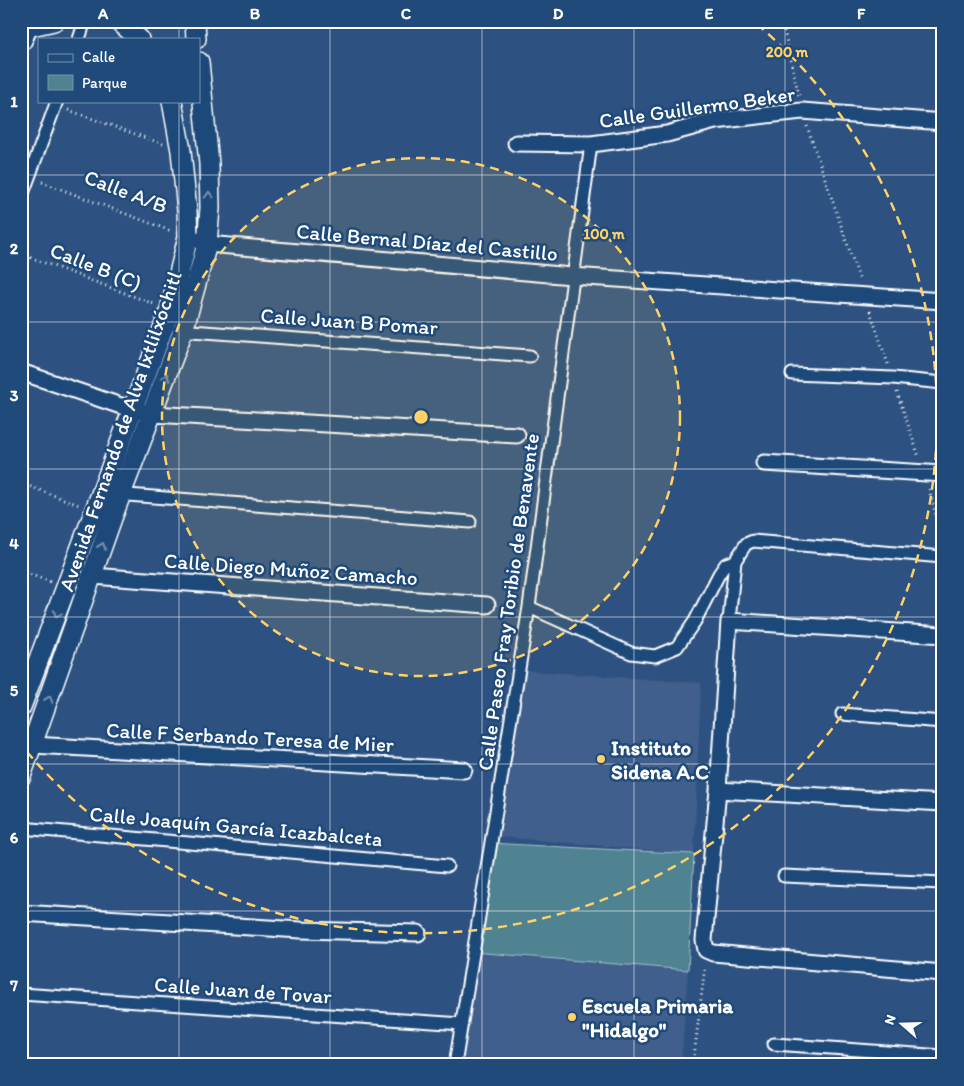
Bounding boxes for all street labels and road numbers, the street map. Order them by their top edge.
street label: Calle Guillermo Beker [597,81,797,133]
street label: Calle A/B [81,164,171,218]
street label: Calle Bernal Díaz del Castillo [295,218,559,266]
street label: Calle B (C) [47,237,145,295]
street label: Avenida Fernando de Alva Ixtlilxóchitl [53,268,187,594]
street label: Calle Juan B Pomar [260,302,439,340]
street label: Calle Paseo Fray Toribio de Benavente [472,432,544,772]
street label: Calle Diego Muñoz Camacho [163,548,419,590]
street label: Calle F Serbando Teresa de Mier [105,717,395,757]
street label: Calle Joaquín García Icazbalceta [89,801,383,851]
street label: Calle Juan de Tovar [153,971,333,1009]

